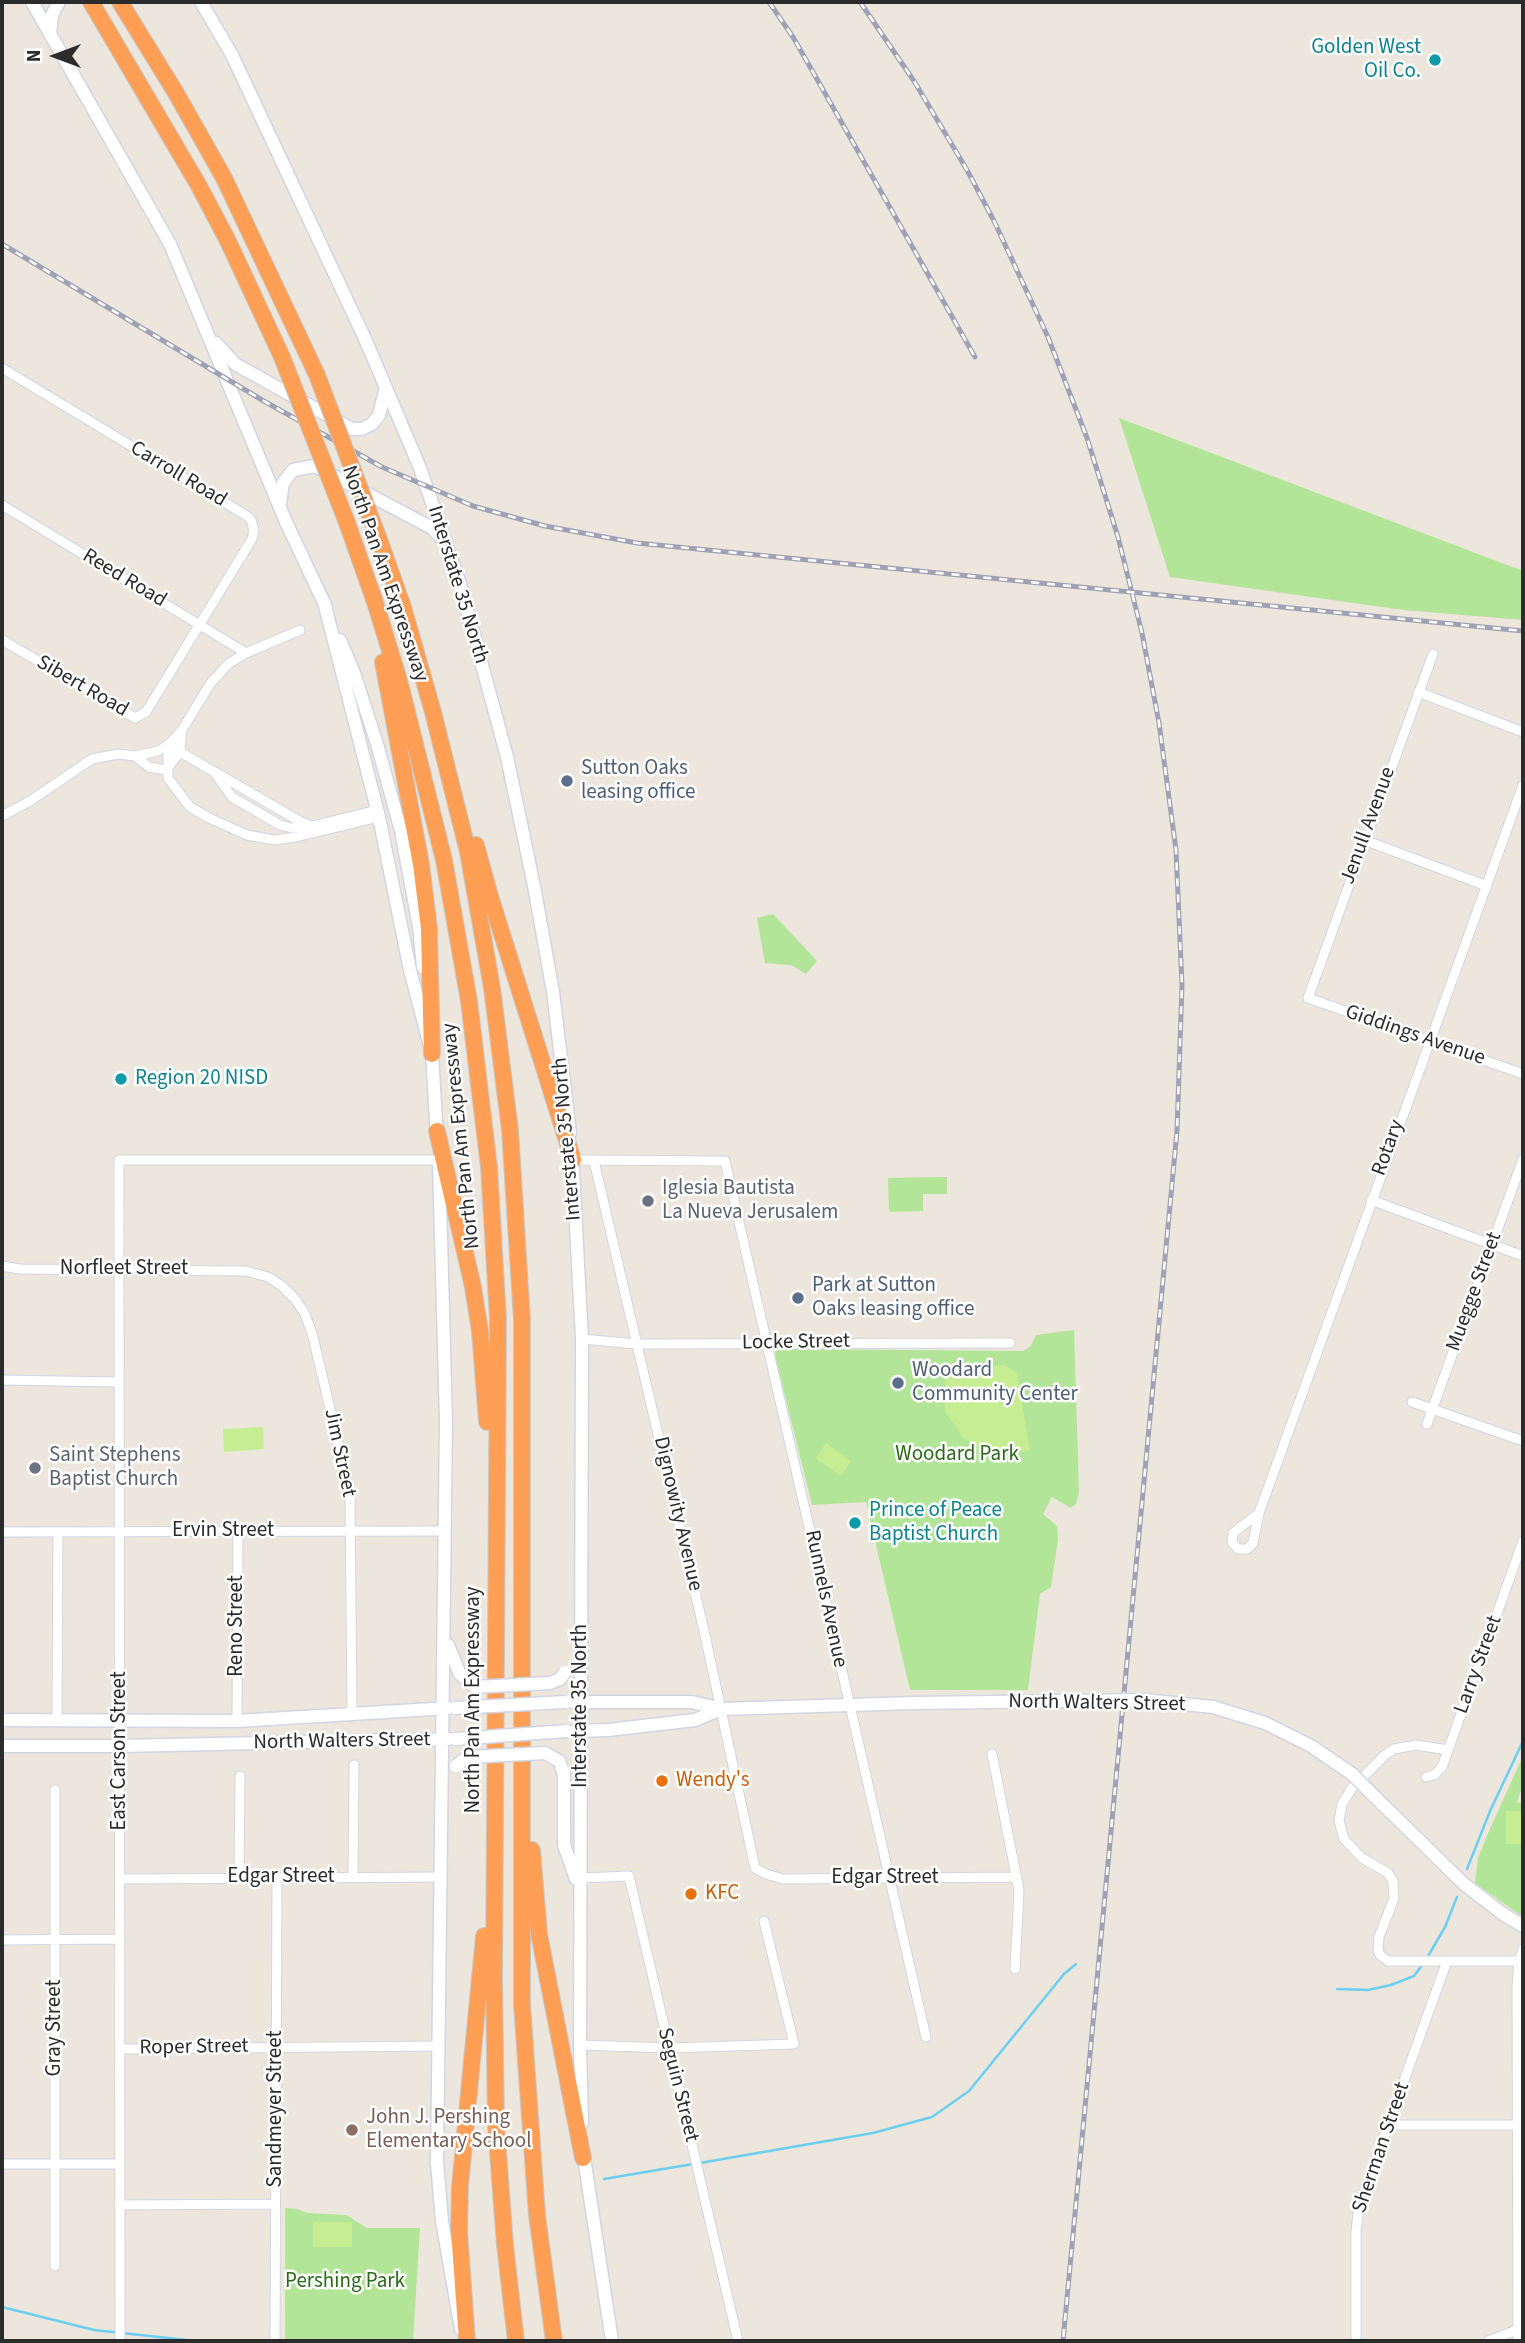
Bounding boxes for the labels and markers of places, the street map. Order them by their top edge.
place label: Golden West Oil Co. [1311,35,1421,85]
marker: Golden West Oil Co. [1427,52,1443,68]
place label: Sutton Oaks leasing office [581,756,695,806]
marker: Sutton Oaks leasing office [559,773,575,789]
place label: Region 20 NISD [135,1066,268,1092]
marker: Region 20 NISD [113,1071,129,1087]
place label: Iglesia Bautista La Nueva Jerusalem [662,1176,838,1226]
marker: Iglesia Bautista La Nueva Jerusalem [640,1193,656,1209]
place label: Park at Sutton Oaks leasing office [812,1273,974,1323]
marker: Park at Sutton Oaks leasing office [790,1290,806,1306]
place label: Woodard Community Center [912,1358,1078,1408]
marker: Woodard Community Center [890,1375,906,1391]
place label: Saint Stephens Baptist Church [49,1443,180,1493]
marker: Saint Stephens Baptist Church [27,1460,43,1476]
place label: Prince of Peace Baptist Church [869,1498,1002,1548]
marker: Prince of Peace Baptist Church [847,1515,863,1531]
place label: Wendy's [676,1768,749,1794]
marker: Wendy's [654,1773,670,1789]
place label: KFC [705,1881,739,1907]
marker: KFC [683,1886,699,1902]
place label: John J. Pershing Elementary School [366,2105,532,2155]
marker: John J. Pershing Elementary School [344,2122,360,2138]

